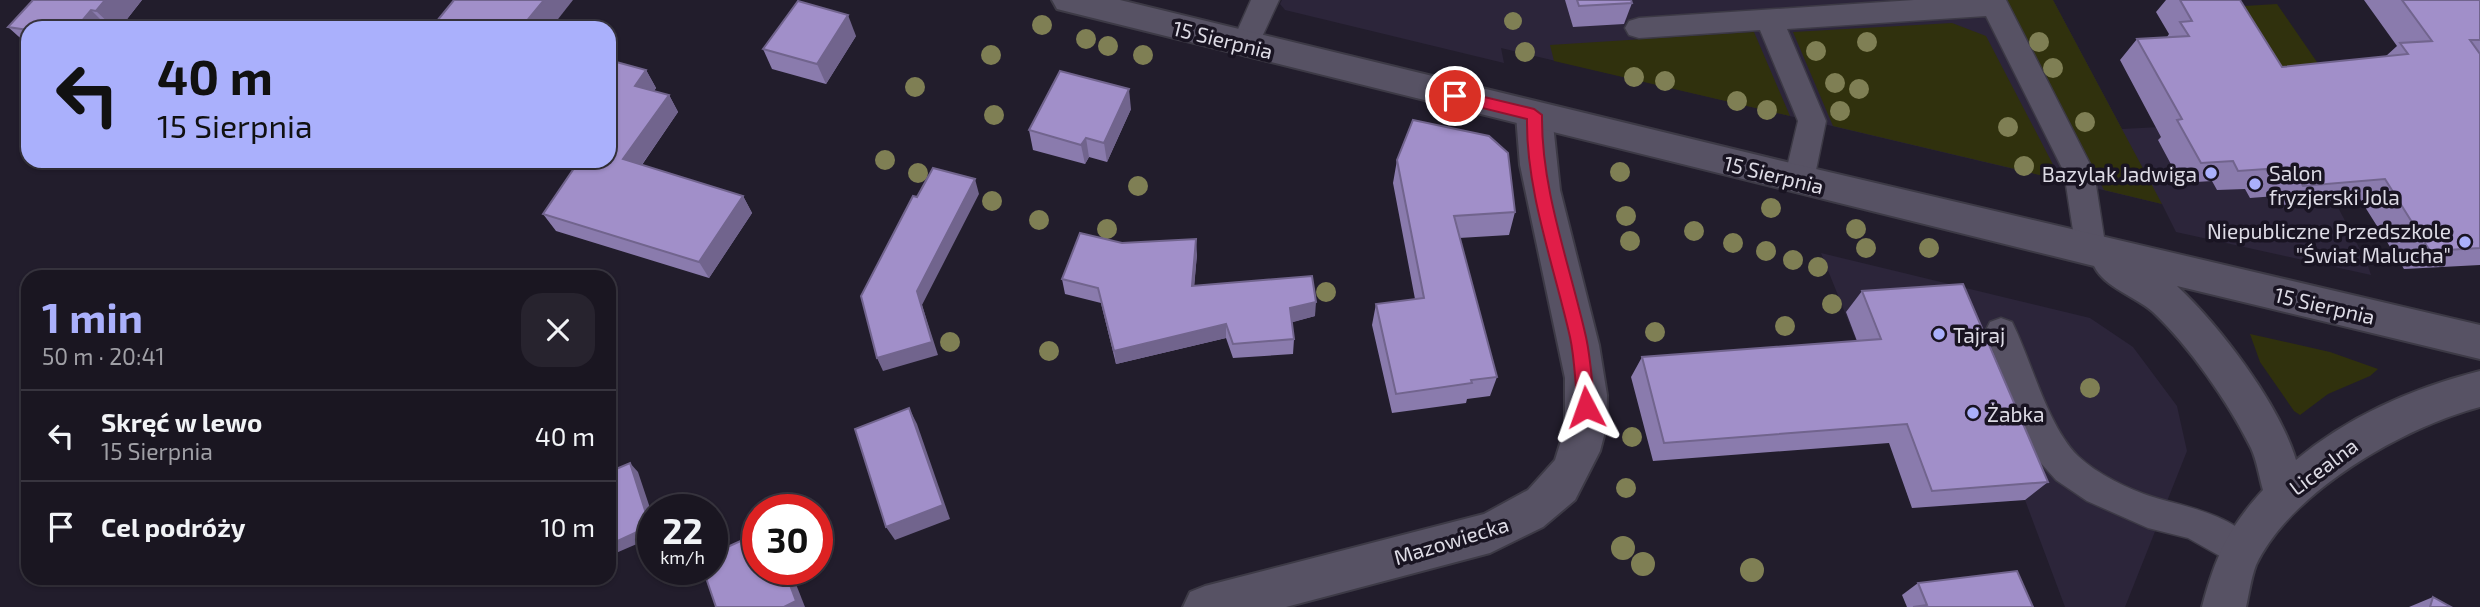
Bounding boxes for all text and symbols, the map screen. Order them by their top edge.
street label: 15 Sierpnia [1170,15,1276,63]
text: 40 m [157,46,273,105]
icon: left [42,49,133,140]
pin [1425,66,1485,126]
icon: arrive [1436,77,1474,115]
text: 15 Sierpnia [157,106,313,144]
street label: 15 Sierpnia [1721,150,1827,198]
place label: Salon fryzjerski Jola [2269,160,2400,210]
place label: Bazylak Jadwiga [2042,161,2197,186]
marker: Bazylak Jadwiga [2203,165,2219,181]
marker: Salon fryzjerski Jola [2247,176,2263,192]
place label: Niepubliczne Przedszkole "Świat Malucha" [2207,218,2451,267]
marker: Niepubliczne Przedszkole "Świat Malucha" [2457,234,2473,250]
street label: 15 Sierpnia [2272,281,2378,329]
text: 1 min [42,291,143,341]
button: close [521,293,595,367]
place label: Tajraj [1953,322,2005,348]
marker: Tajraj [1931,326,1947,342]
text: 50 m · 20:41 [42,342,165,370]
position arrow [1549,370,1623,444]
place label: Żabka [1987,401,2045,426]
marker: Żabka [1965,405,1981,421]
text: Skręć w lewo [101,406,262,437]
icon: left [42,417,80,455]
text: 40 m [535,420,595,451]
street label: Licealna [2284,432,2362,500]
text: 15 Sierpnia [101,437,213,465]
speed limit sign: 30 [742,494,833,585]
icon: arrive [42,508,80,546]
text: 22 [662,509,703,551]
text: Cel podróży [101,511,246,542]
text: 10 m [540,511,595,542]
street label: Mazowiecka [1391,511,1511,569]
text: km/h [660,546,705,568]

